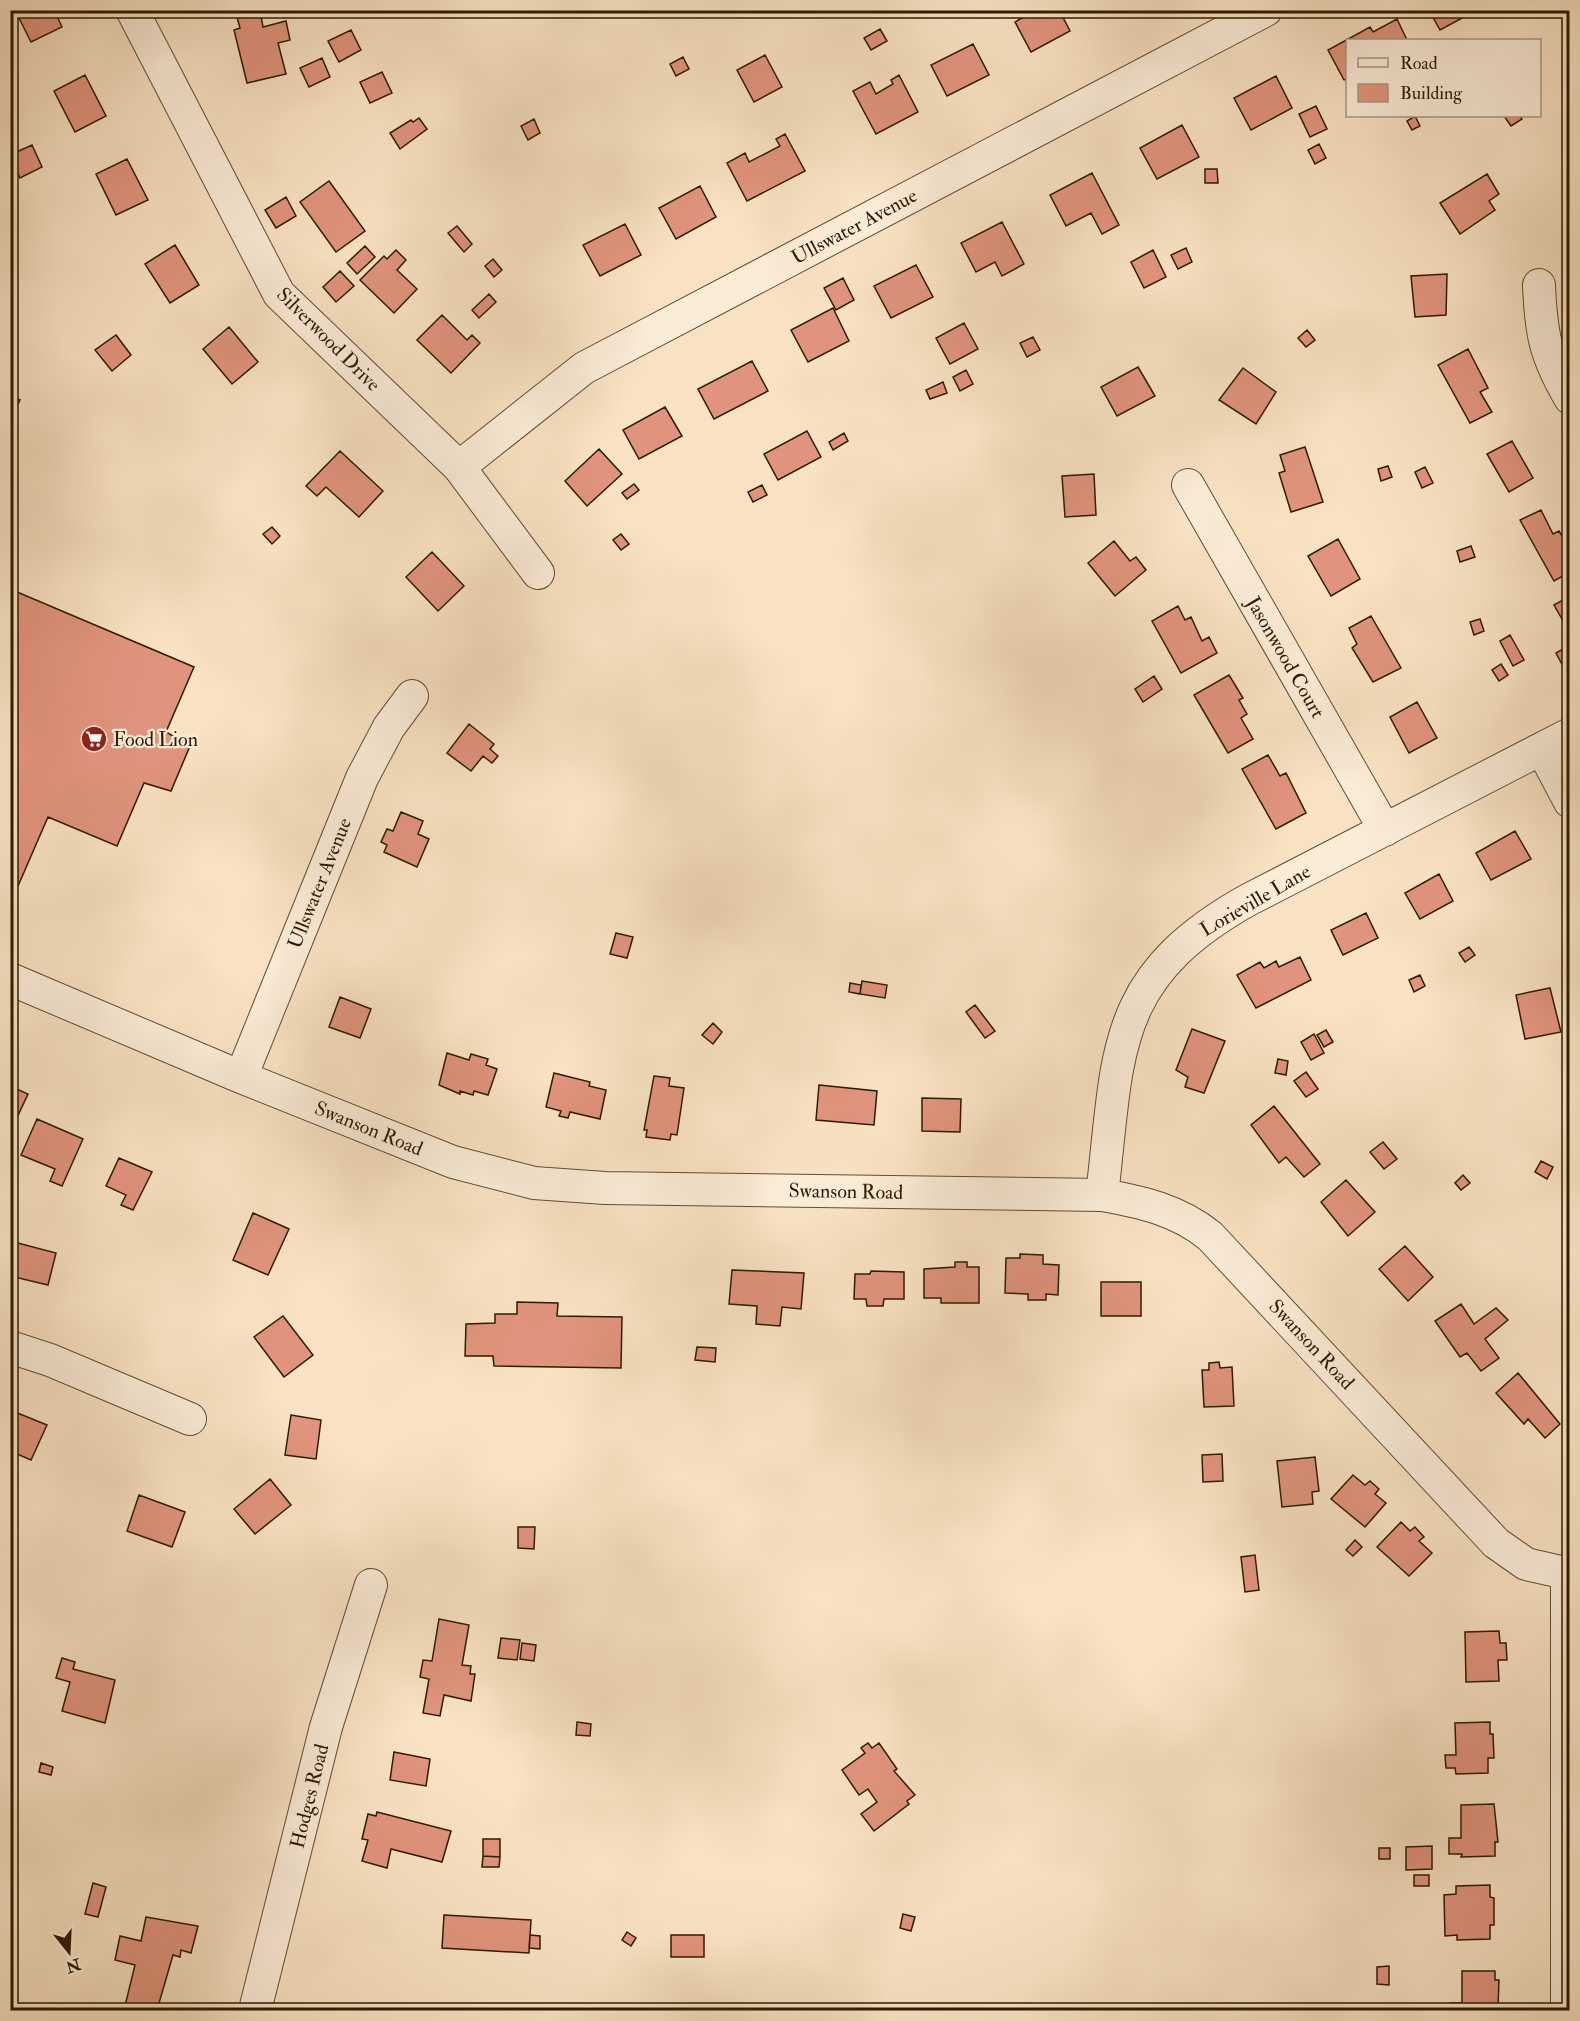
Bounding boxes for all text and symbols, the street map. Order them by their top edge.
legend [1346,39,1541,117]
text: Road [1400,52,1438,75]
text: Building [1400,82,1463,105]
street label: Ullswater Avenue [787,183,921,270]
street label: Silverwood Drive [271,282,386,397]
street label: Jasonwood Court [1240,591,1331,723]
supermarket icon: Food Lion [79,724,109,754]
place label: Food Lion [113,727,198,752]
street label: Ullswater Avenue [282,814,357,952]
street label: Lorieville Lane [1196,859,1315,942]
street label: Swanson Road [311,1095,427,1162]
street label: Swanson Road [789,1178,904,1205]
street label: Swanson Road [1263,1294,1360,1395]
street label: Hodges Road [284,1741,335,1851]
north arrow [39,1922,99,1982]
text: N [63,1953,84,1977]

